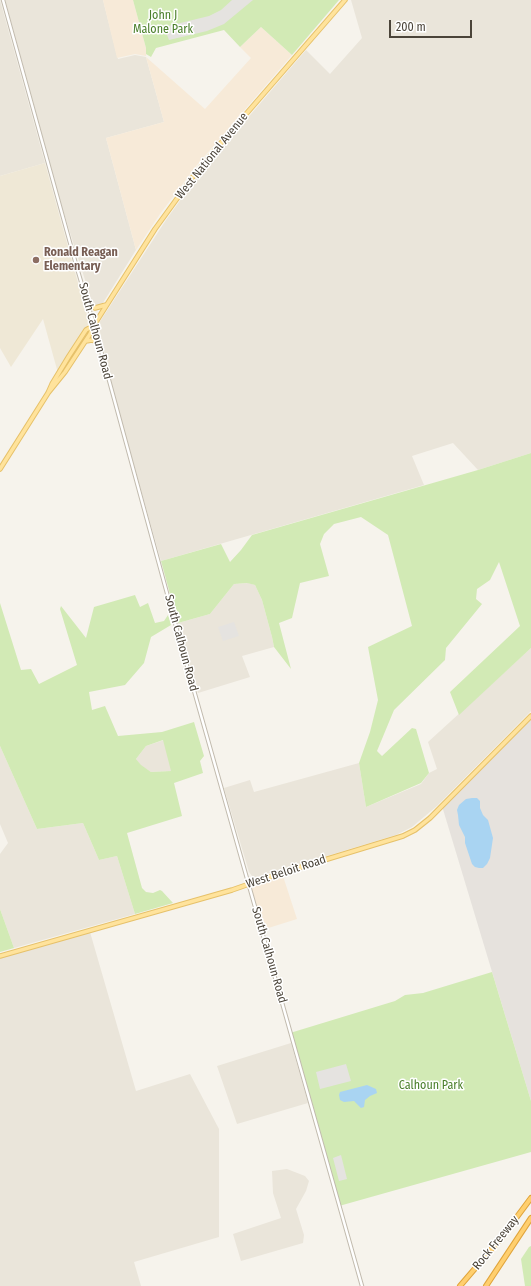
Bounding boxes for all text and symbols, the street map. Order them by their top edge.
park label: John J Malone Park [133,9,193,37]
scale bar [391,12,474,38]
text: 200 m [396,20,426,34]
street label: West National Avenue [173,110,251,202]
place label: Ronald Reagan Elementary [44,246,118,274]
marker: Ronald Reagan Elementary [31,255,41,265]
street label: South Calhoun Road [75,281,115,381]
street label: South Calhoun Road [161,593,201,693]
street label: West Beloit Road [244,852,328,892]
street label: South Calhoun Road [248,905,290,1005]
park label: Calhoun Park [399,1079,463,1093]
street label: Rock Freeway [470,1213,522,1273]

